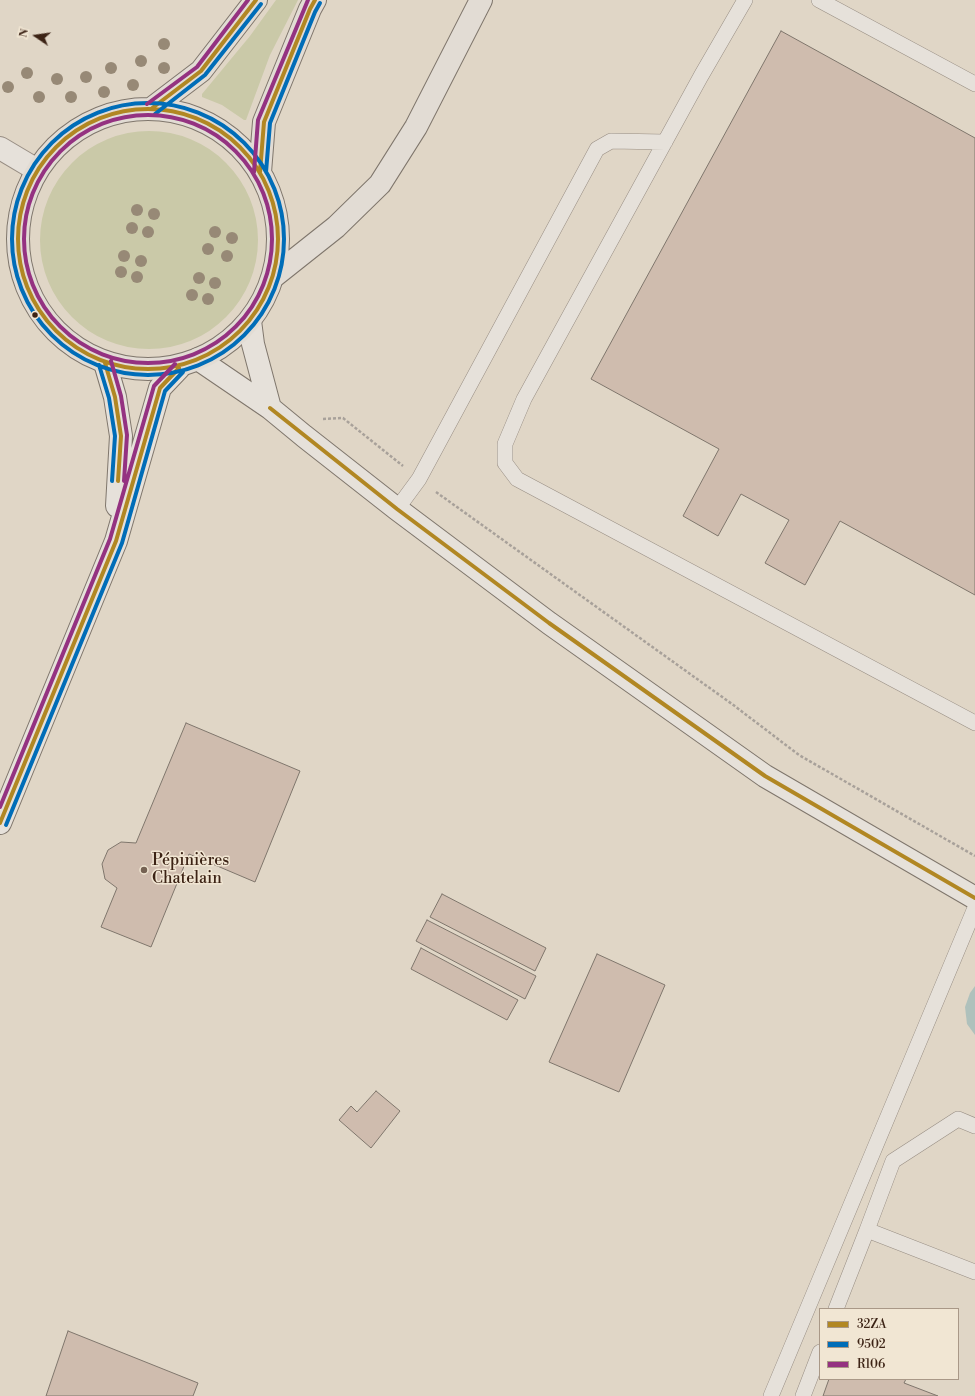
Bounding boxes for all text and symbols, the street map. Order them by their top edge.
north arrow [16,16,56,56]
text: N [17,27,32,39]
unlabelled marker [30,310,40,320]
place label: Pépinières Chatelain [152,851,229,889]
marker: Pépinières Chatelain [139,865,149,875]
legend [819,1308,959,1380]
text: 32ZA [857,1317,887,1332]
text: 9502 [857,1337,886,1352]
text: R106 [857,1357,885,1372]

